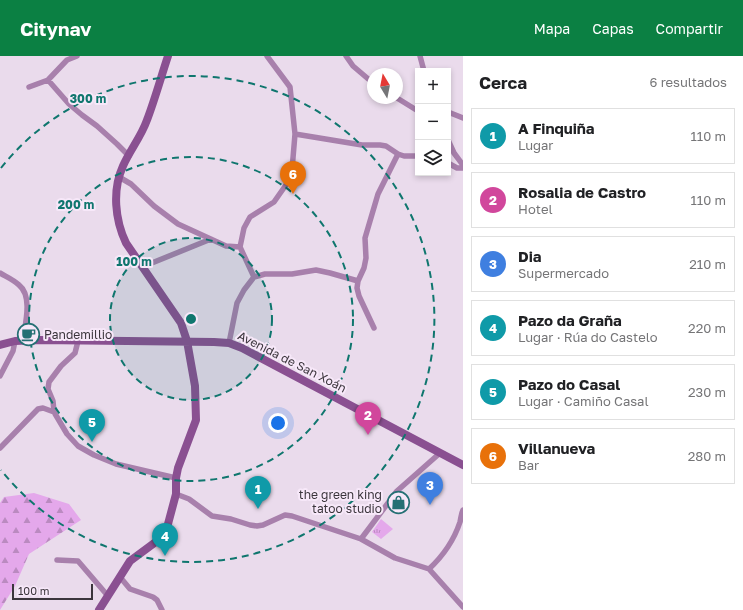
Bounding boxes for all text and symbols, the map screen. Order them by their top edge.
text: Citynav [20,17,92,40]
text: Mapa [534,20,570,37]
text: Capas [592,20,634,37]
text: Compartir [656,20,723,37]
north arrow [367,68,403,104]
map controls [415,68,451,176]
button: + [415,68,451,104]
text: Cerca [479,72,527,93]
text: 6 resultados [650,74,727,90]
text: 300 m [70,91,106,106]
button: − [415,104,451,140]
text: A Finquiña [518,119,595,137]
text: 1 [490,128,496,144]
text: 110 m [691,128,726,144]
text: Lugar [518,137,553,153]
button: layers [415,140,451,176]
pin: 6 [280,161,306,194]
text: Rosalia de Castro [518,183,646,201]
text: 2 [489,192,497,208]
text: 110 m [691,192,726,208]
text: 200 m [58,197,94,212]
text: Hotel [518,201,553,217]
text: Dia [518,247,542,265]
text: 100 m [116,254,152,269]
text: 3 [489,256,497,272]
text: 210 m [689,256,726,272]
text: Supermercado [518,265,609,281]
text: Pazo da Graña [518,311,622,329]
centre of rings [184,312,198,326]
text: 4 [489,320,497,336]
text: 220 m [688,320,726,336]
cafe icon: Pandemillio [15,322,41,348]
place label: Pandemillio [44,327,112,342]
street label: Avenida de San Xoán [235,328,349,395]
text: Lugar · Rúa do Castelo [518,329,658,345]
text: Pazo do Casal [518,375,620,393]
text: 5 [489,384,497,400]
text: 230 m [688,384,726,400]
text: Lugar · Camiño Casal [518,393,649,409]
pin: 2 [355,402,381,435]
pin: 5 [79,409,105,442]
your location [268,413,288,433]
text: Villanueva [518,439,595,457]
text: 6 [489,448,497,464]
text: 280 m [688,448,726,464]
text: Bar [518,457,539,473]
pin: 3 [417,472,443,505]
pin: 1 [245,476,271,509]
place label: the green king tatoo studio [299,487,382,516]
shop icon: the green king tatoo studio [385,489,411,515]
pin: 4 [152,523,178,556]
scale bar [12,582,93,601]
text: 100 m [18,584,49,597]

